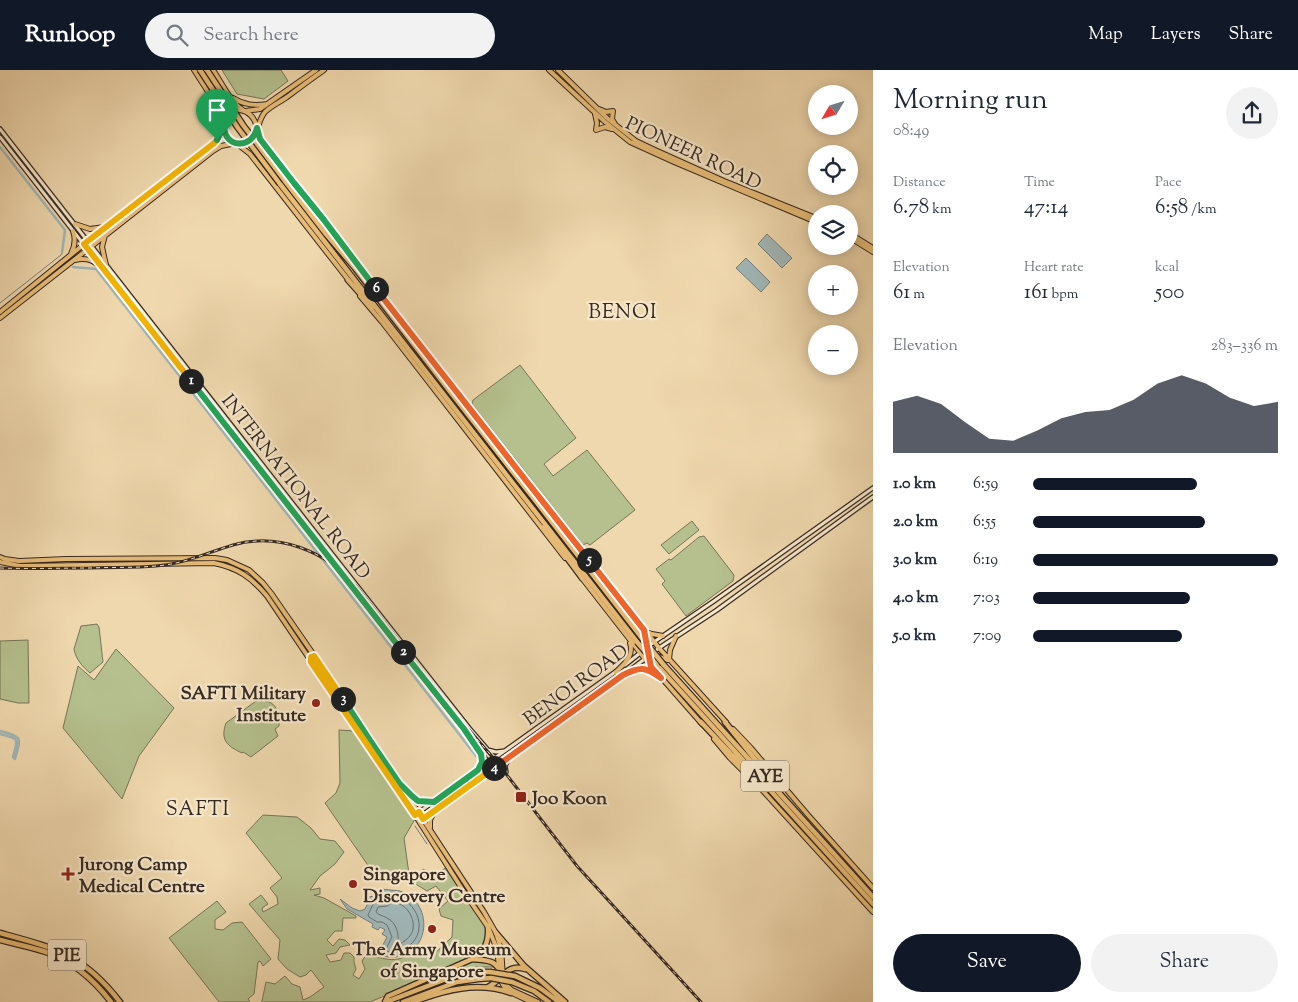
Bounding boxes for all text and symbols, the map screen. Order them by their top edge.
search box [145,13,495,58]
text: Runloop [25,18,115,52]
icon: search [163,21,191,49]
text: Search here [203,22,299,49]
text: Map [1088,22,1123,48]
text: Layers [1151,22,1201,48]
text: Share [1229,22,1273,48]
text: Morning run [893,81,1048,121]
north arrow [808,85,858,135]
map controls [808,85,858,375]
button: share [1226,87,1278,139]
pin [196,89,238,140]
icon: arrive [203,96,231,124]
street label: PIONEER ROAD [620,111,766,198]
text: 08:49 [893,120,929,143]
button: locate [808,145,858,195]
text: Distance [893,173,946,193]
text: Time [1024,173,1055,193]
text: Pace [1155,173,1182,193]
text: 6.78 [893,193,929,223]
text: 47:14 [1024,193,1068,223]
text: 6:58 [1155,193,1188,223]
text: km [929,200,952,220]
text: /km [1188,200,1217,220]
button: layers [808,205,858,255]
text: Elevation [893,258,950,278]
text: Heart rate [1024,258,1084,278]
text: kcal [1155,258,1179,278]
button: + [808,265,858,315]
pin: 6 [364,276,388,302]
text: 61 [893,278,910,308]
text: 161 [1024,278,1049,308]
text: 500 [1155,278,1184,308]
text: 6 [373,279,380,299]
text: m [910,285,925,305]
text: bpm [1049,285,1078,305]
district label: BENOI [588,299,658,328]
button: − [808,325,858,375]
text: Elevation [893,335,958,358]
text: 283–336 m [1211,335,1278,358]
pin: 1 [178,368,204,394]
text: 1 [189,371,194,391]
street label: INTERNATIONAL ROAD [214,389,376,586]
text: 1.0 km [893,473,936,496]
text: 6:59 [973,473,998,496]
text: 2.0 km [893,511,938,534]
text: 6:55 [973,511,996,534]
pin: 5 [576,548,602,572]
text: 3.0 km [893,549,937,572]
text: 6:19 [973,549,998,572]
text: 5 [587,550,592,570]
text: 4.0 km [893,587,939,610]
text: 7:03 [973,587,1000,610]
text: 5.0 km [893,625,936,648]
text: 7:09 [973,625,1001,648]
street label: BENOI ROAD [518,639,635,733]
pin: 2 [390,640,416,664]
text: 2 [400,642,407,662]
place label: SAFTI Military Institute [181,681,307,730]
pin: 3 [330,686,356,712]
text: 3 [341,689,346,709]
marker: SAFTI Military Institute [310,697,322,709]
pin: 4 [482,756,506,780]
text: 4 [491,758,498,778]
road number: AYE [741,760,789,791]
place label: Joo Koon [530,786,608,813]
marker: Joo Koon [514,790,528,804]
district label: SAFTI [166,796,230,825]
place label: Jurong Camp Medical Centre [77,852,205,901]
place label: Singapore Discovery Centre [363,862,506,911]
marker: Jurong Camp Medical Centre [61,867,75,881]
marker: Singapore Discovery Centre [347,878,359,890]
marker: The Army Museum of Singapore [426,923,438,935]
button: Save [893,934,1081,992]
button: Share [1091,934,1278,992]
place label: The Army Museum of Singapore [352,937,512,986]
road number: PIE [48,940,86,970]

